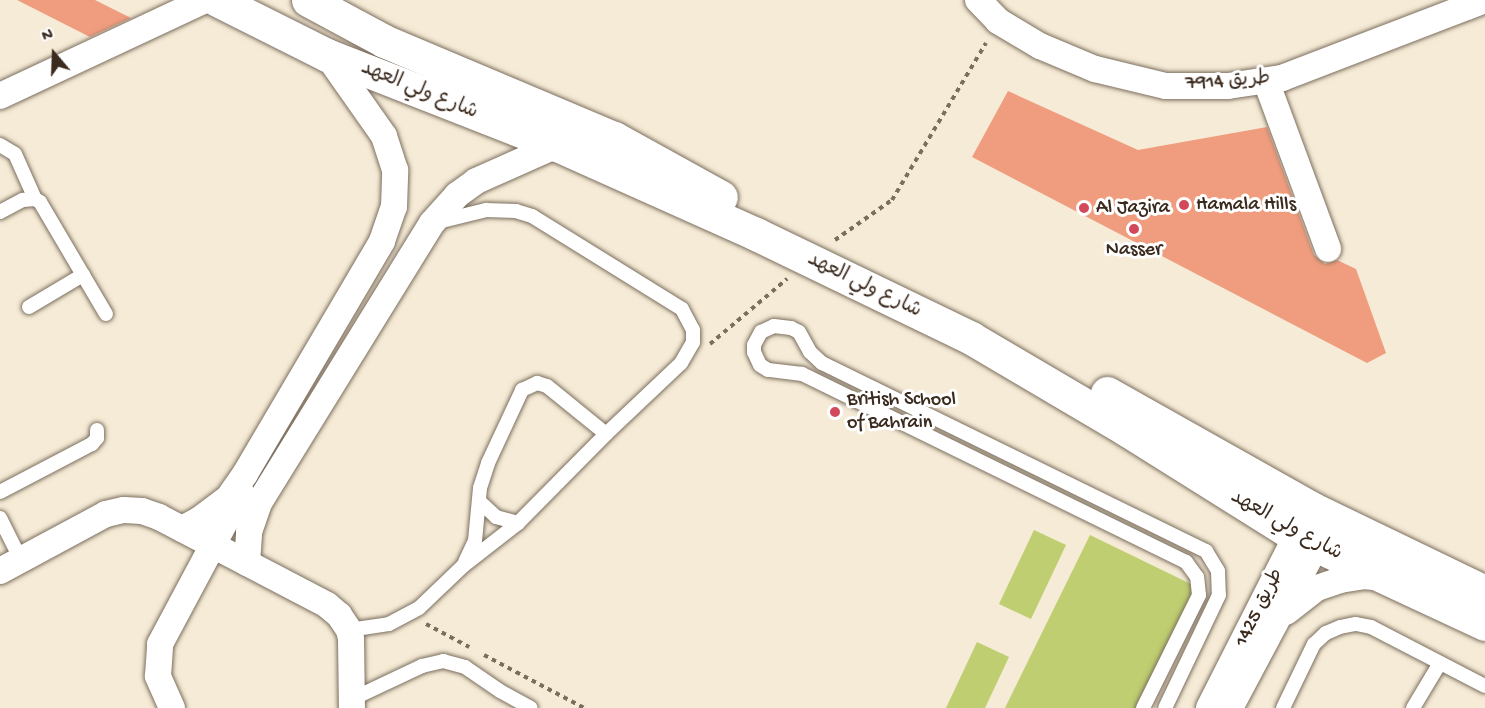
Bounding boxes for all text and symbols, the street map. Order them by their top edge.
north arrow [24,24,84,84]
text: N [40,26,56,47]
street label: شارع ولي العهد [357,57,481,125]
street label: طريق 7914 [1185,67,1271,97]
place label: Hamala Hills [1196,193,1296,217]
place label: Al Jazira [1096,196,1170,220]
marker: Hamala Hills [1177,198,1191,212]
marker: Al Jazira [1077,201,1091,215]
marker: Nasser [1127,222,1141,236]
place label: Nasser [1106,238,1162,262]
street label: شارع ولي العهد [803,248,925,324]
place label: British School of Bahrain [847,388,956,435]
marker: British School of Bahrain [828,405,842,419]
street label: شارع ولي العهد [1226,485,1346,567]
street label: طريق 1425 [1230,565,1290,651]

